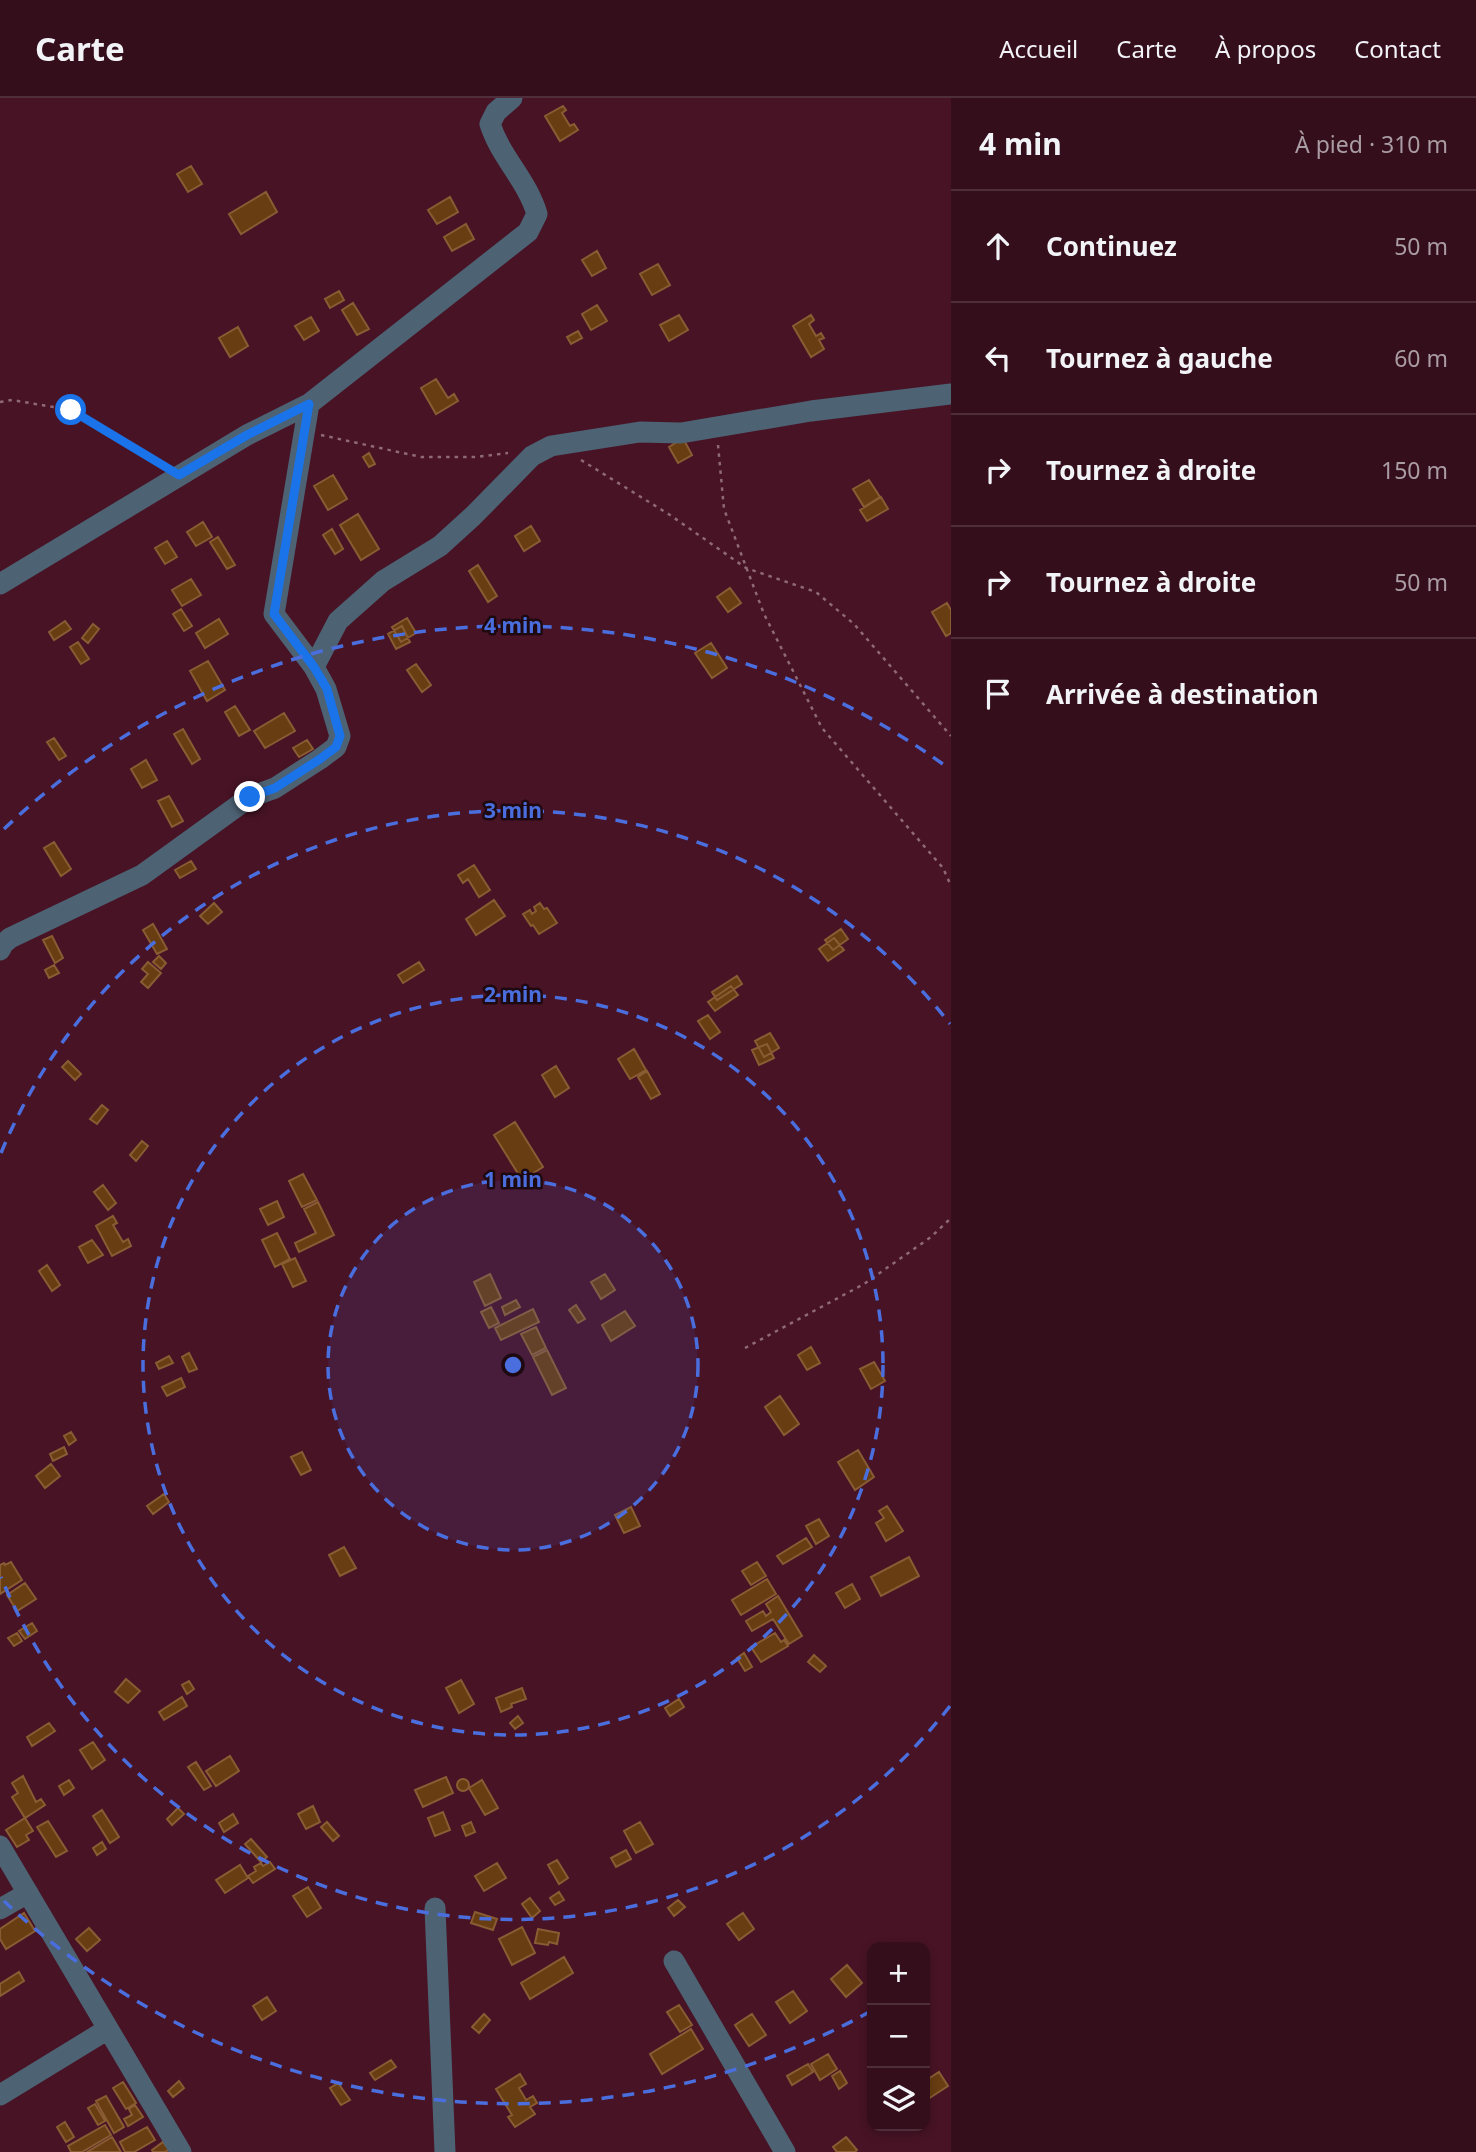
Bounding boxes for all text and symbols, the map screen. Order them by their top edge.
text: Carte [35,26,125,71]
text: Accueil [999,32,1078,65]
text: Carte [1116,32,1177,65]
text: À propos [1215,32,1316,65]
text: Contact [1354,32,1441,65]
text: 4 min [979,123,1062,164]
text: À pied · 310 m [1295,128,1448,160]
icon: ahead [979,227,1017,265]
text: Continuez [1046,228,1177,264]
text: 50 m [1394,230,1448,262]
icon: left [979,339,1017,377]
text: Tournez à gauche [1046,340,1273,376]
text: 60 m [1394,342,1448,374]
route start [55,394,86,425]
icon: right [979,451,1017,489]
text: Tournez à droite [1046,452,1256,488]
text: 150 m [1381,454,1448,486]
icon: right [979,563,1017,601]
text: Tournez à droite [1046,564,1256,600]
text: 50 m [1394,566,1448,598]
text: 4 min [484,611,542,639]
icon: arrive [979,675,1017,713]
text: Arrivée à destination [1046,676,1319,712]
route end [234,781,265,812]
text: 3 min [484,796,542,824]
text: 2 min [484,980,542,1008]
text: 1 min [484,1165,542,1193]
centre of rings [501,1353,525,1377]
map controls [867,1942,930,2131]
button: + [867,1942,930,2005]
button: − [867,2005,930,2068]
button: layers [867,2068,930,2131]

